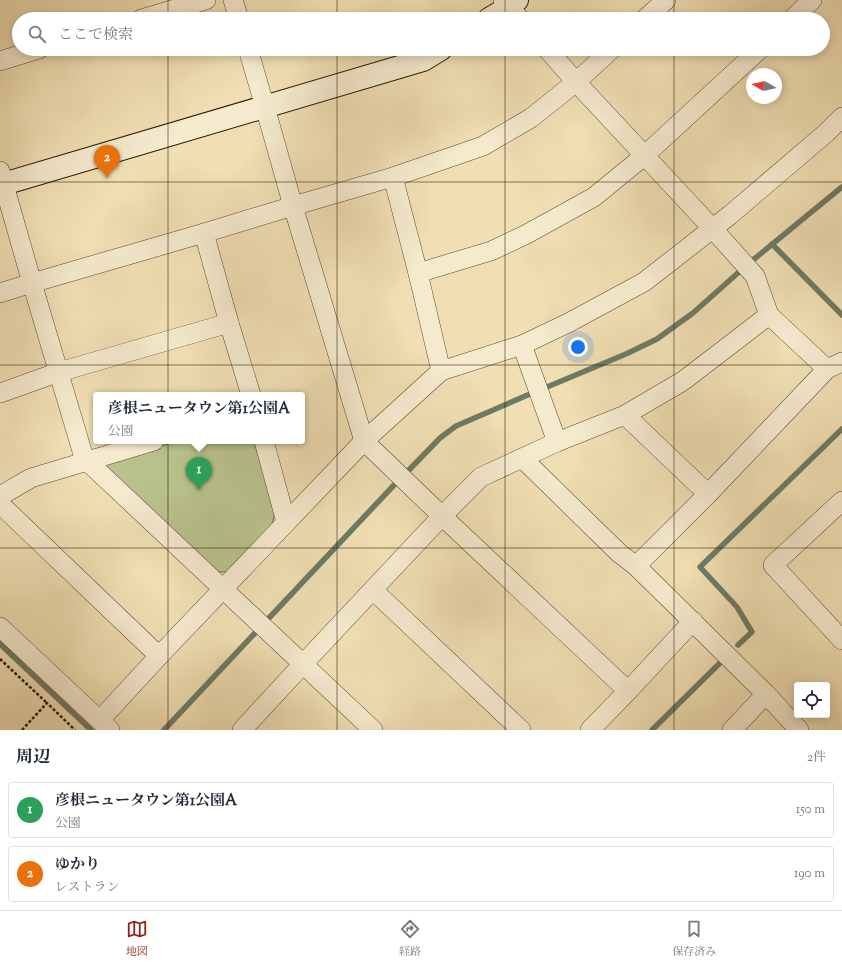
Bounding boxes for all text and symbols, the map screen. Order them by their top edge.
search box [12,12,830,56]
icon: search [26,23,48,45]
text: ここで検索 [58,25,133,46]
north arrow [746,68,782,104]
pin: 2 [94,145,120,178]
your location [568,337,588,357]
popup [93,392,305,444]
text: 彦根ニュータウン第1公園A [108,399,290,420]
text: 公園 [108,423,134,441]
pin: 1 [186,457,212,490]
map controls [794,682,830,718]
button: locate [794,682,830,718]
text: 周辺 [16,746,50,770]
text: 2件 [807,749,826,767]
text: 彦根ニュータウン第1公園A [55,791,237,812]
text: 1 [28,801,32,819]
text: 150 m [796,801,825,819]
text: 公園 [55,815,81,833]
text: ゆかり [55,855,100,876]
text: 2 [27,865,33,883]
text: 190 m [794,865,825,883]
text: レストラン [55,879,120,897]
tab: 地図 [126,918,148,960]
tab: 経路 [399,918,421,960]
tab: 保存済み [672,918,716,960]

